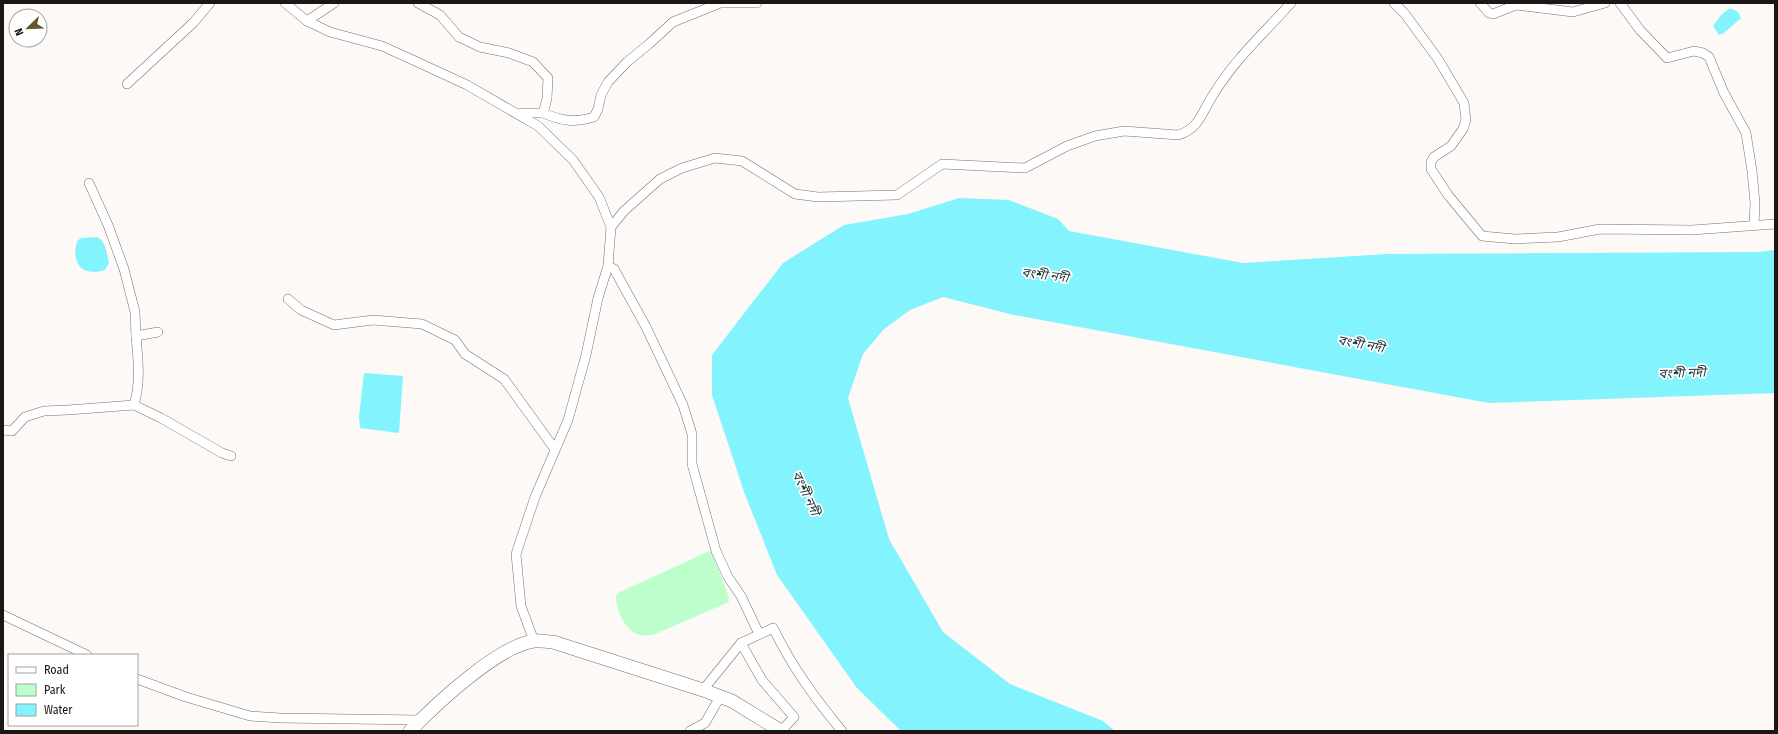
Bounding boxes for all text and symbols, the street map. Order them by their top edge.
north arrow [8,8,48,48]
text: N [12,26,27,37]
water label: বংশী নদী [1021,265,1072,286]
water label: বংশী নদী [1336,333,1388,356]
water label: বংশী নদী [1658,365,1708,381]
water label: বংশী নদী [789,468,824,520]
legend [8,654,138,726]
text: Road [44,663,69,677]
text: Park [44,683,66,697]
text: Water [44,703,73,717]

